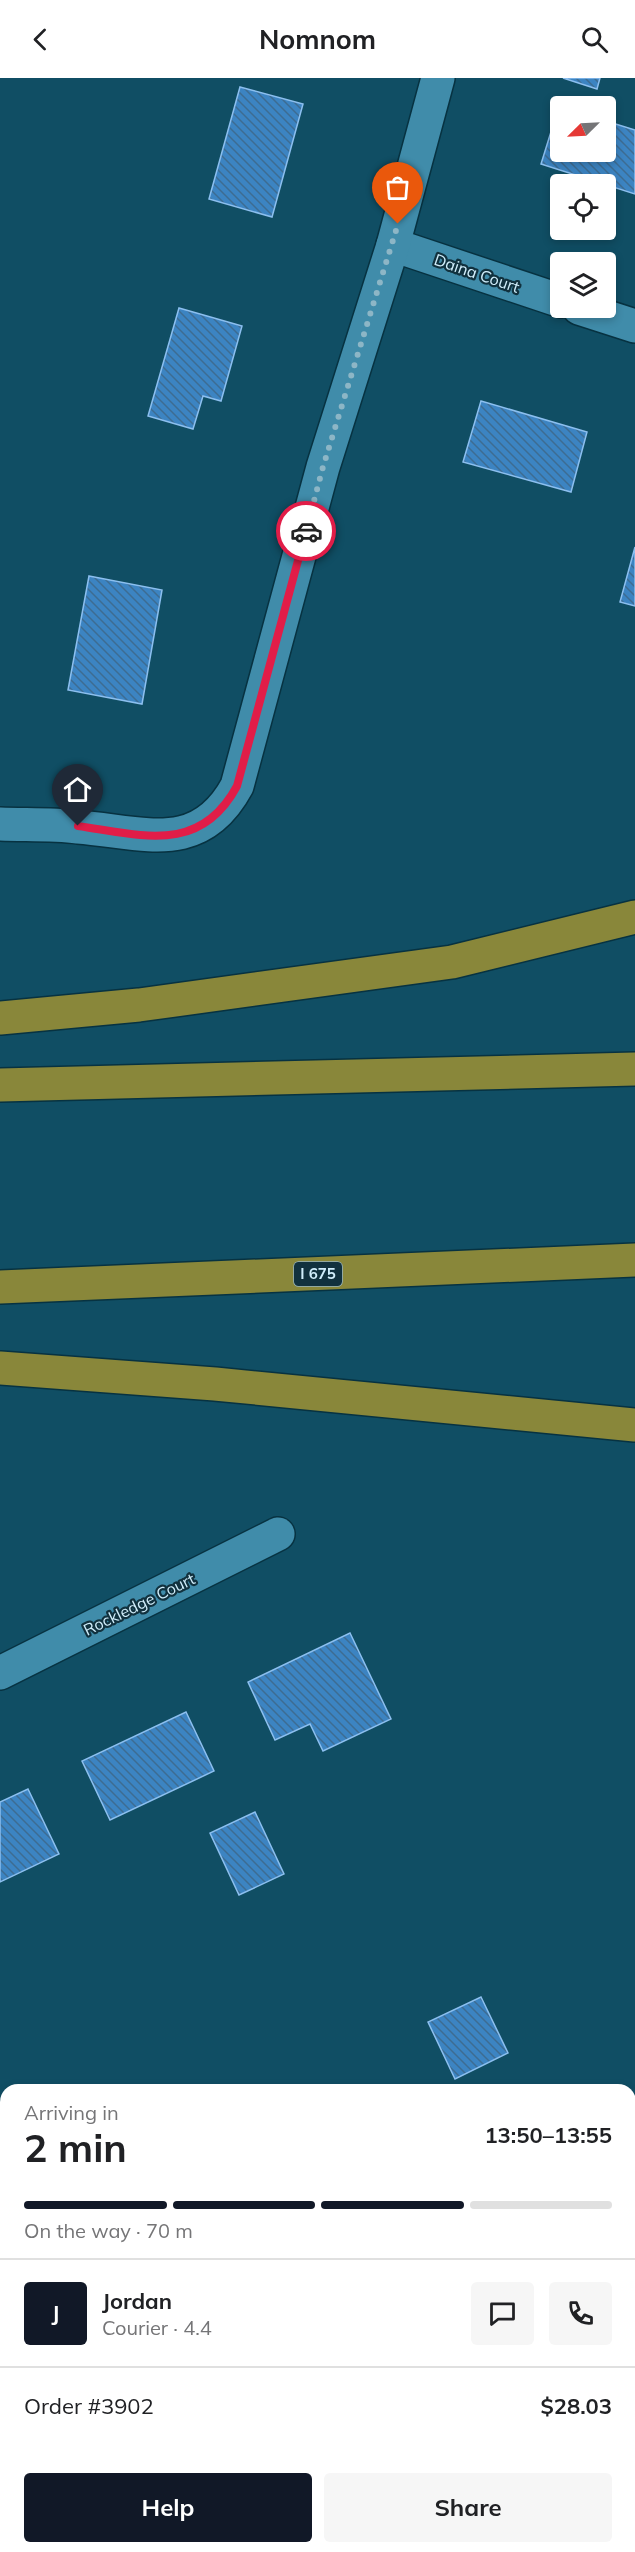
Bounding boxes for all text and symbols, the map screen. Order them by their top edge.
text: Nomnom [259,22,376,56]
icon: back [24,23,57,56]
icon: search [578,23,611,56]
north arrow [550,96,616,162]
map controls [550,96,616,318]
pin [372,162,423,224]
icon: bag [381,171,414,204]
button: locate [550,174,616,240]
street label: Daina Court [432,249,523,297]
button: layers [550,252,616,318]
courier [276,501,336,561]
icon: car [290,515,323,548]
pin [52,764,103,826]
icon: home [61,773,94,806]
road number: I 675 [294,1262,342,1286]
street label: Rockledge Court [80,1568,198,1640]
text: Arriving in [24,2100,119,2125]
text: 13:50–13:55 [484,2121,612,2149]
text: 2 min [24,2123,127,2172]
text: On the way · 70 m [24,2218,193,2243]
button: chat [471,2282,534,2345]
button: phone [549,2282,612,2345]
text: Jordan [102,2287,172,2315]
text: J [52,2299,59,2327]
text: Courier · 4.4 [102,2315,212,2340]
text: Order #3902 [24,2392,154,2420]
text: $28.03 [541,2392,612,2420]
button: Help [24,2473,312,2542]
button: Share [324,2473,612,2542]

